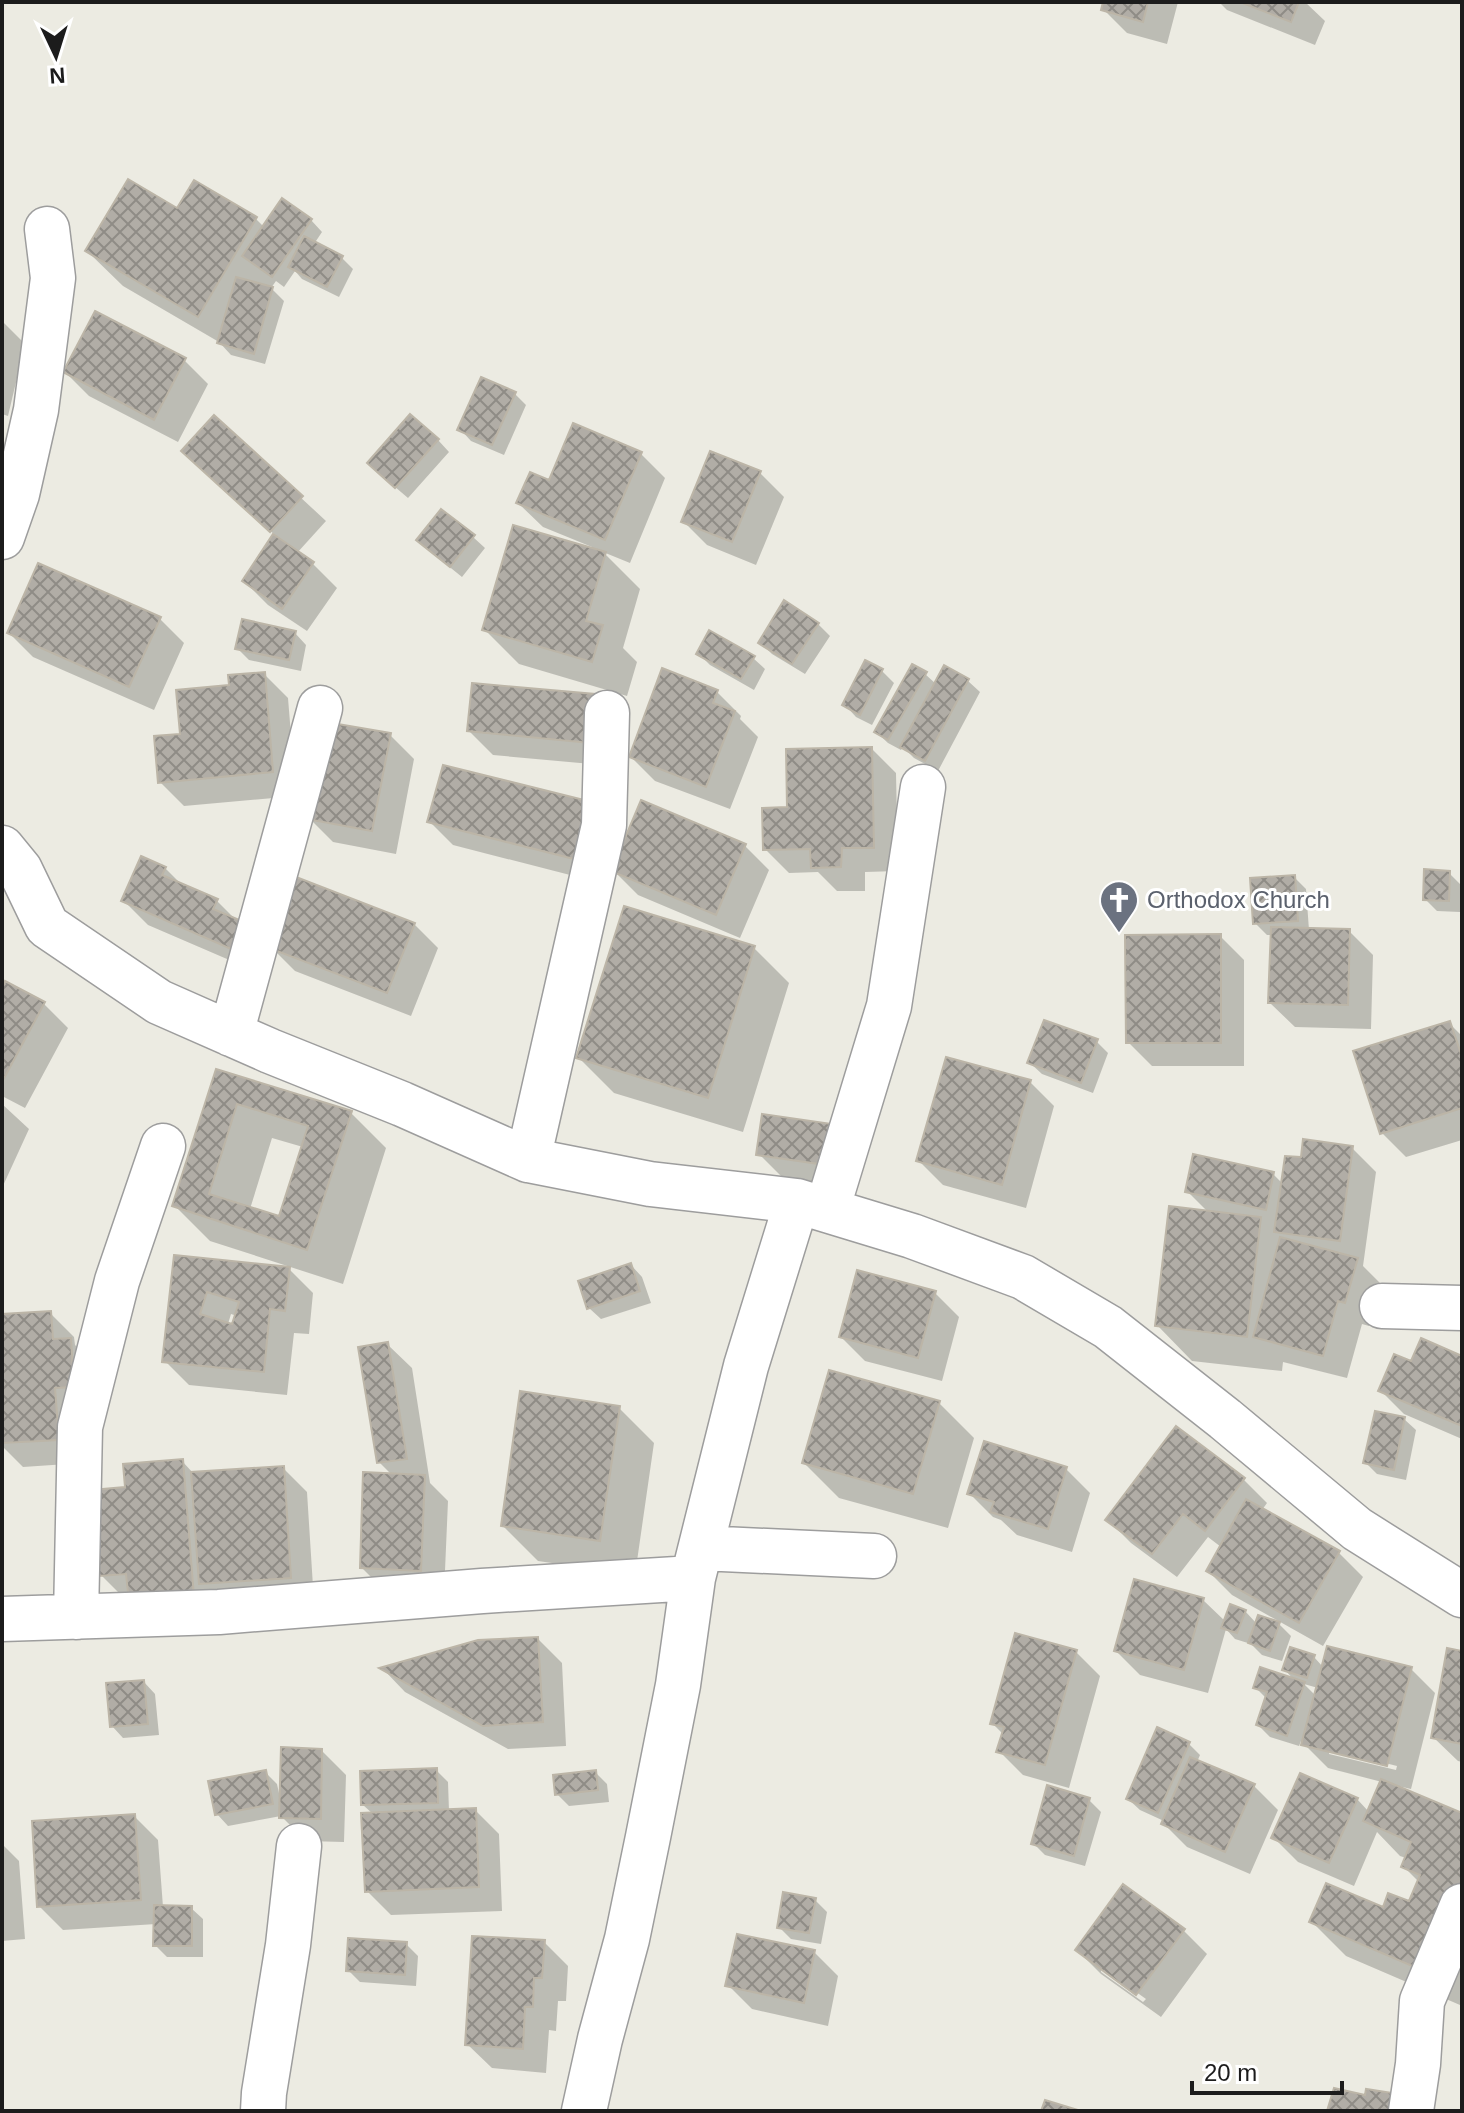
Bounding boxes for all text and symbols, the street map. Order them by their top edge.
north arrow [16,16,96,96]
text: N [49,62,66,88]
church icon: Orthodox Church [1098,879,1140,934]
place label: Orthodox Church [1147,886,1330,913]
scale bar [1192,2045,1342,2095]
text: 20 m [1204,2059,1257,2086]

